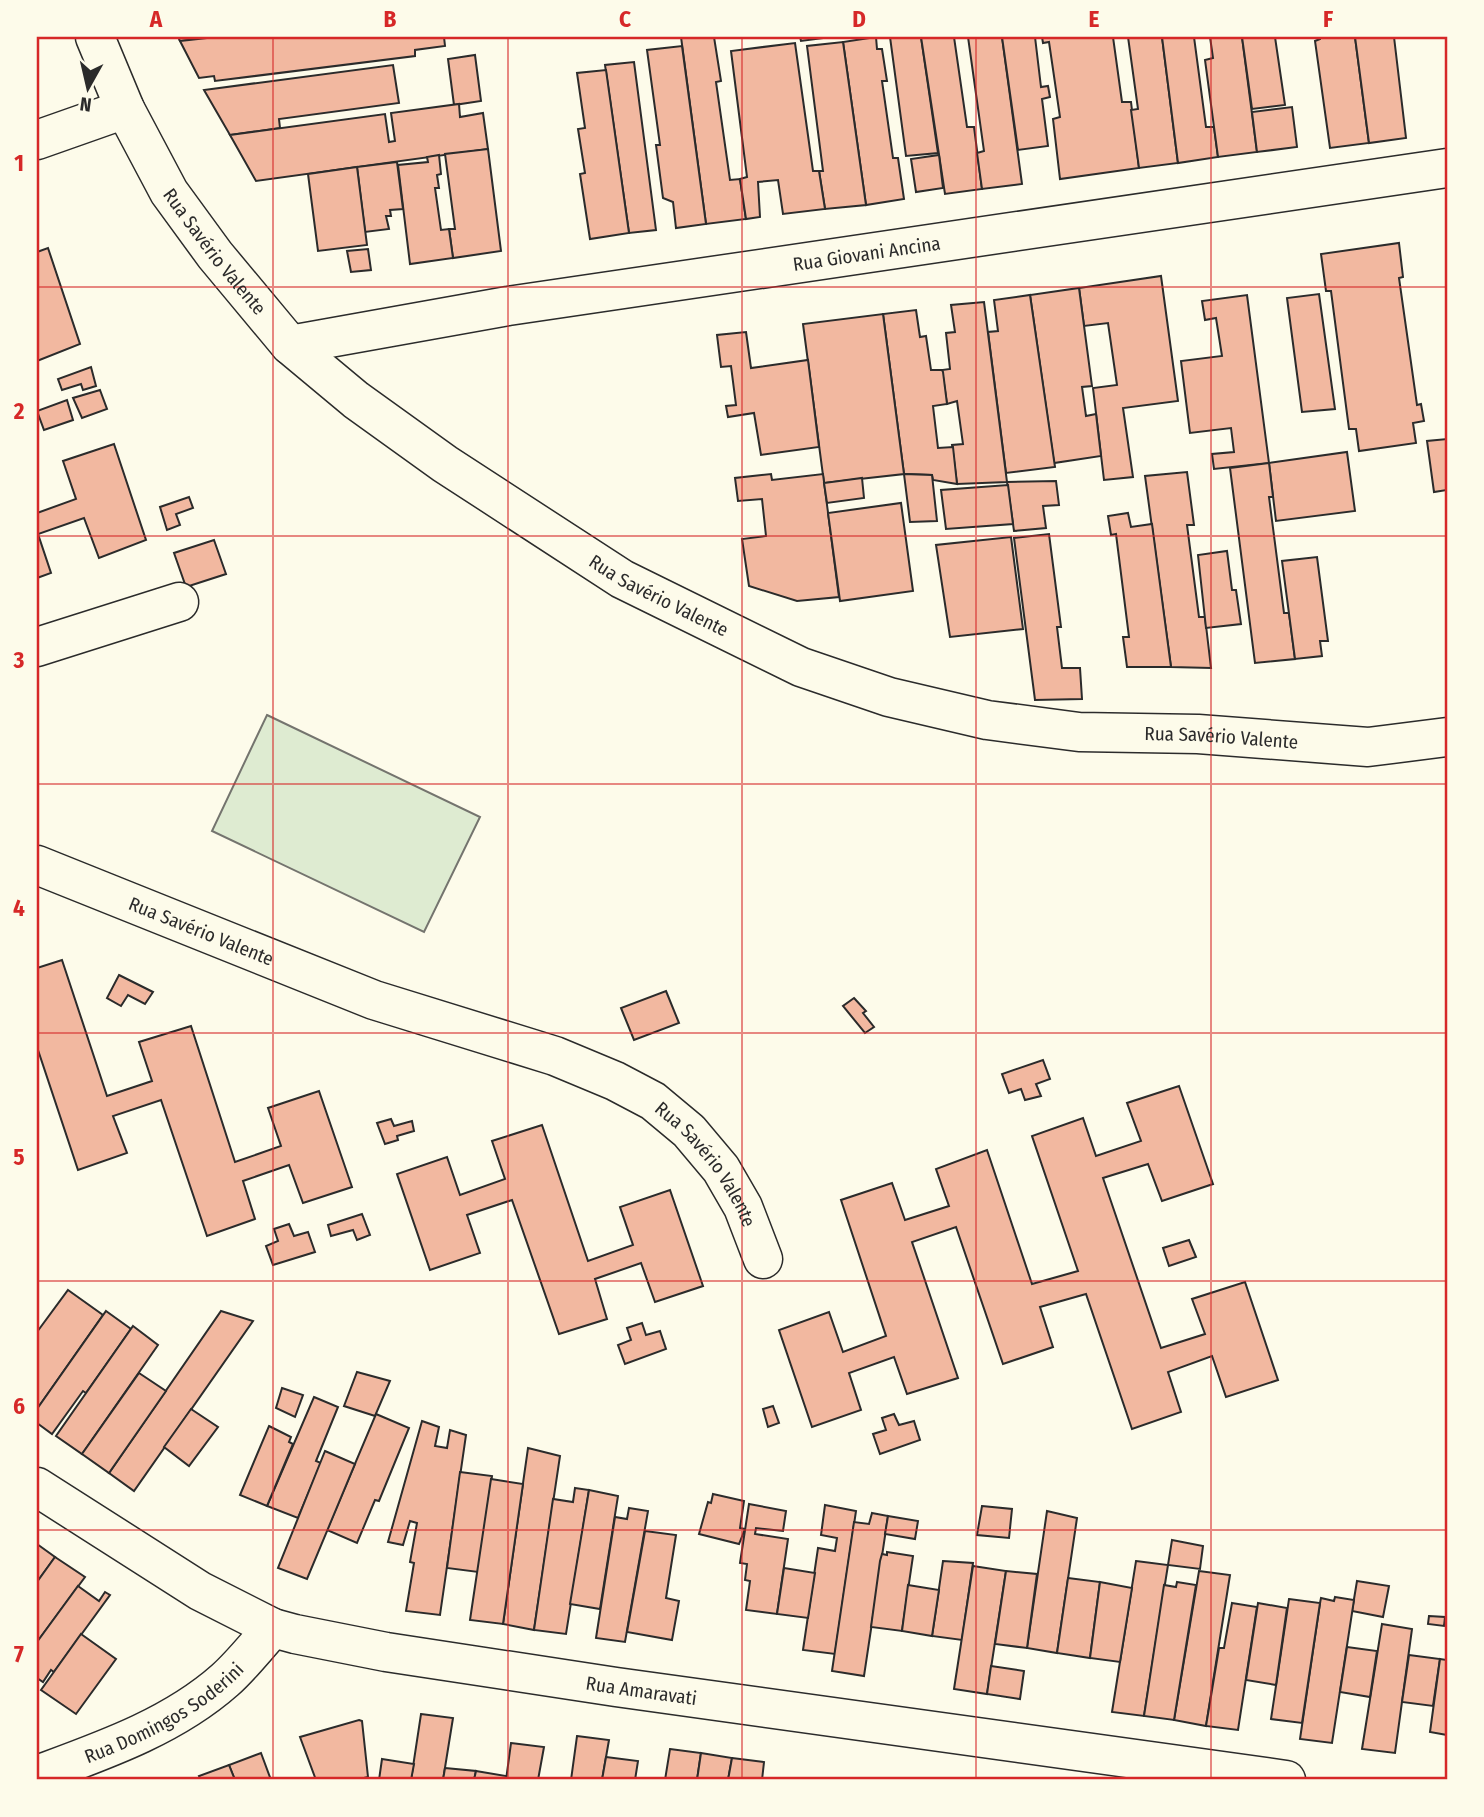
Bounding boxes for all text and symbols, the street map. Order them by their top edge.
text: A [149,5,163,33]
text: B [384,5,397,33]
text: C [619,5,631,33]
text: D [852,5,866,33]
text: E [1089,5,1100,33]
text: F [1323,5,1333,33]
north arrow [52,52,122,122]
text: N [78,92,93,117]
text: 1 [14,149,24,177]
street label: Rua Savério Valente [159,184,271,319]
street label: Rua Giovani Ancina [791,231,942,275]
text: 2 [13,397,25,425]
street label: Rua Savério Valente [585,549,732,641]
text: 3 [13,646,25,674]
street label: Rua Savério Valente [1144,722,1299,753]
street label: Rua Savério Valente [126,892,277,970]
text: 4 [13,894,25,922]
street label: Rua Savério Valente [651,1096,761,1230]
text: 5 [13,1143,25,1171]
text: 6 [13,1392,25,1420]
text: 7 [14,1640,24,1668]
street label: Rua Domingos Soderini [81,1658,248,1768]
street label: Rua Amaravati [584,1671,698,1710]

